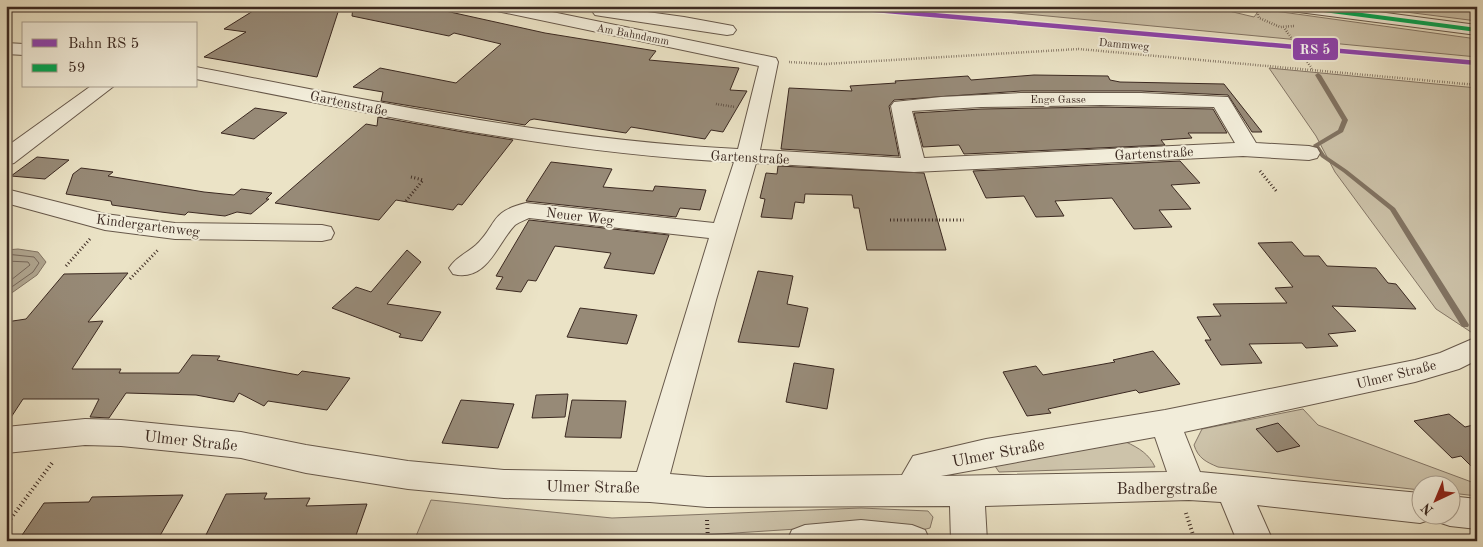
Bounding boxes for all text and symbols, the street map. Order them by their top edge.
legend [22,22,198,88]
street label: Am Bahndamm [595,23,670,48]
text: Bahn RS 5 [68,37,139,52]
line badge: RS 5 [1292,37,1339,61]
street label: Dammweg [1098,38,1150,53]
text: RS 5 [1300,43,1330,57]
text: 59 [68,61,85,76]
street label: Gartenstraße [309,89,389,119]
street label: Enge Gasse [1030,95,1086,106]
street label: Gartenstraße [1114,145,1194,163]
street label: Gartenstraße [710,149,790,167]
street label: Neuer Weg [545,206,615,228]
street label: Kindergartenweg [95,213,201,239]
street label: Ulmer Straße [1355,358,1438,392]
street label: Ulmer Straße [143,429,238,455]
street label: Ulmer Straße [951,437,1046,471]
north arrow [1410,474,1460,524]
street label: Ulmer Straße [546,479,640,497]
street label: Badbergstraße [1117,482,1217,498]
text: N [1419,500,1436,517]

